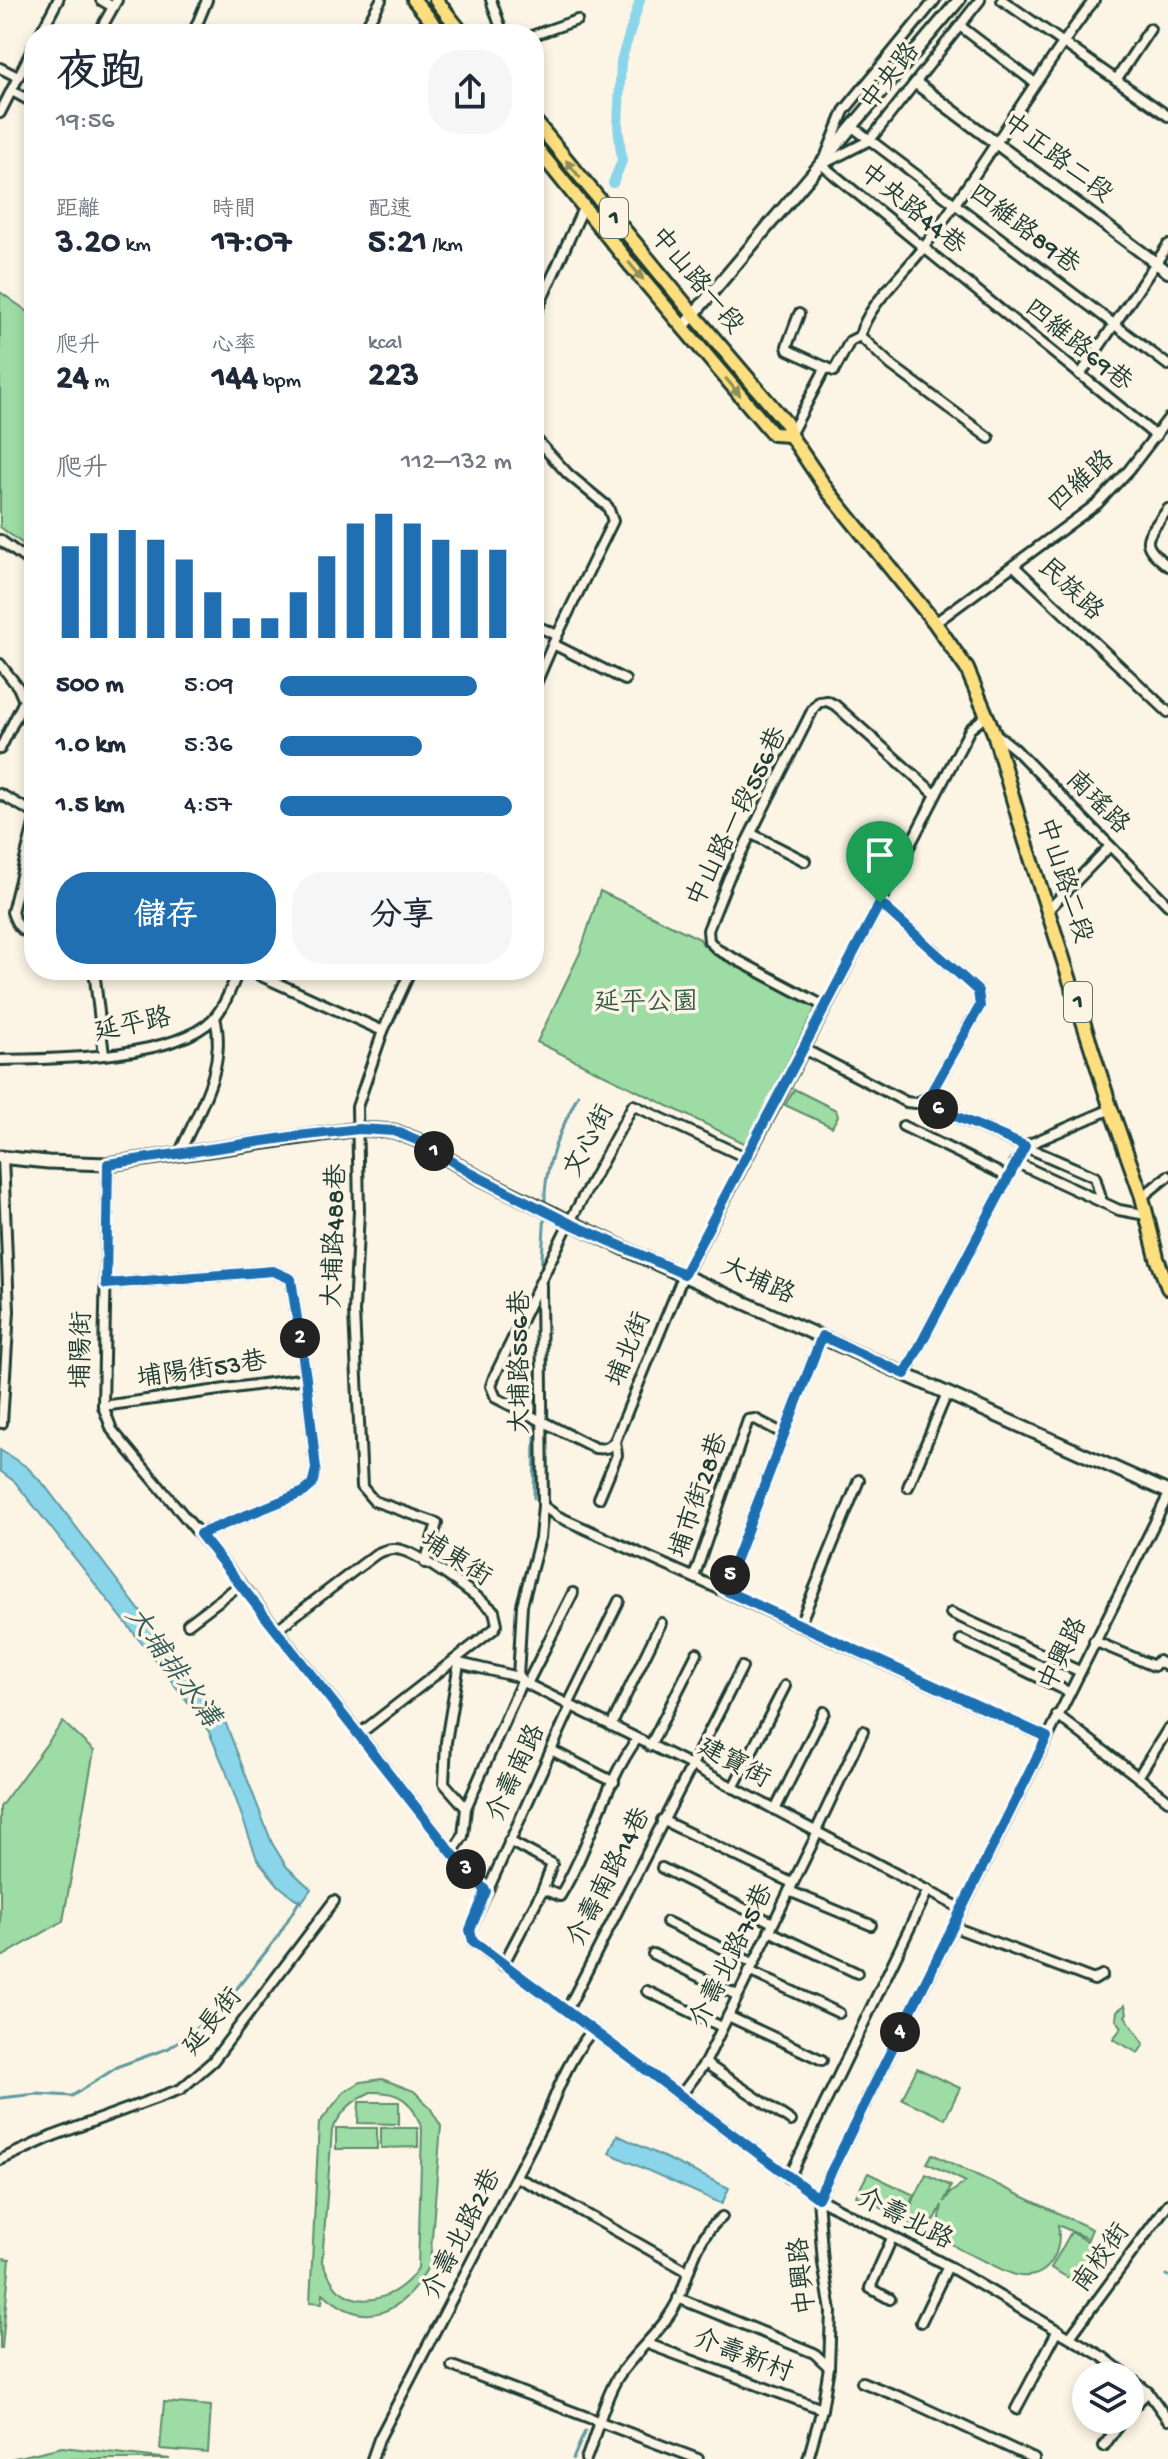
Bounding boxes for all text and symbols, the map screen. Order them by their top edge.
street label: 中央路 [854,36,928,118]
button: share [428,50,512,134]
text: 夜跑 [56,51,144,103]
text: 19:56 [56,107,115,138]
street label: 中正路二段 [995,107,1118,212]
street label: 中央路44巷 [851,157,972,264]
one-way arrow [565,159,582,179]
street label: 四維路89巷 [961,178,1086,283]
text: 距離 [56,198,100,224]
text: 時間 [212,198,256,224]
text: 配速 [368,198,412,224]
road number: 1 [600,198,628,238]
street label: 中山路一段 [641,221,750,342]
text: 3.20 [56,224,120,264]
text: 17:07 [212,224,291,264]
text: 5:21 [368,224,427,264]
text: km [120,233,151,259]
text: /km [427,233,463,259]
one-way arrow [627,261,644,281]
street label: 四維路69巷 [1017,292,1139,400]
text: kcal [368,331,402,357]
text: 爬升 [56,334,100,360]
text: 心率 [212,334,256,360]
text: 223 [368,357,419,397]
text: 24 [56,360,89,400]
text: 144 [212,360,258,400]
text: m [89,369,110,395]
text: bpm [258,369,301,395]
one-way arrow [724,376,741,396]
street label: 四維路 [1042,444,1122,521]
text: 112–132 m [401,448,512,479]
text: 爬升 [56,455,108,486]
street label: 民族路 [1030,552,1109,629]
text: 500 m [56,671,124,702]
text: 5:09 [184,671,234,702]
street label: 中山路一段556巷 [680,722,796,913]
text: 1.0 km [56,731,126,762]
text: 5:36 [184,731,233,762]
street label: 南瑤路 [1057,764,1136,843]
text: 1.5 km [56,791,125,822]
text: 4:57 [184,791,232,822]
street label: 中山路二段 [1027,814,1099,948]
pin [846,821,914,903]
icon: arrive [858,833,902,877]
button: 儲存 [56,872,276,964]
button: 分享 [292,872,512,964]
road number: 1 [1064,982,1092,1022]
park label: 延平公園 [594,988,698,1020]
street label: 延平路 [91,1002,174,1050]
pin: 6 [918,1089,958,1129]
text: 6 [932,1096,944,1122]
street label: 文心街 [558,1100,623,1184]
pin: 1 [414,1131,454,1171]
text: 1 [430,1138,438,1164]
street label: 大埔路488巷 [317,1163,355,1309]
street label: 大埔路 [715,1251,800,1313]
street label: 大埔路556巷 [505,1290,538,1434]
street label: 埔北街 [601,1308,660,1392]
street label: 埔陽街 [67,1311,100,1389]
pin: 2 [280,1318,320,1358]
text: 2 [295,1325,305,1351]
street label: 埔陽街53巷 [135,1346,269,1396]
street label: 埔市街28巷 [663,1428,737,1563]
street label: 埔東街 [414,1525,497,1595]
pin: 5 [710,1555,750,1595]
text: 5 [724,1562,736,1588]
water label: 大埔排水溝 [117,1601,227,1736]
street label: 中興路 [1032,1612,1096,1697]
street label: 介壽南路 [480,1719,554,1828]
street label: 建寶街 [691,1731,776,1797]
street label: 介壽南路14巷 [561,1802,659,1953]
pin: 3 [446,1849,486,1889]
text: 3 [460,1856,472,1882]
street label: 介壽北路75巷 [684,1879,782,2034]
street label: 延長街 [177,1982,251,2063]
pin: 4 [880,2012,920,2052]
text: 4 [895,2019,905,2045]
street label: 介壽北路2巷 [416,2163,510,2306]
street label: 介壽北路 [851,2182,958,2258]
street label: 南校街 [1066,2217,1138,2300]
street label: 中興路 [784,2236,824,2317]
street label: 介壽新村 [688,2323,797,2391]
map controls [1072,2362,1144,2434]
button: layers [1072,2362,1144,2434]

